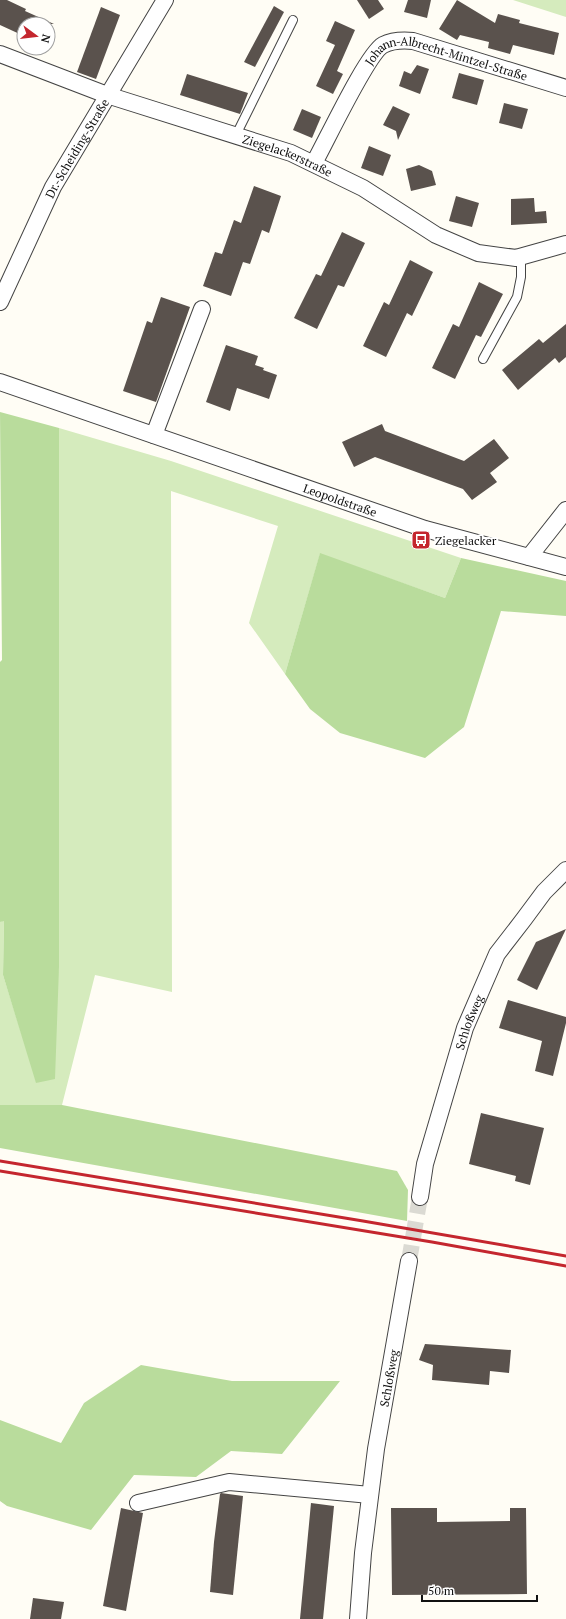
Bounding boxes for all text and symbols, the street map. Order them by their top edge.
north arrow [16,16,56,56]
text: N [38,33,54,45]
text: Johann-Albrecht-Mintzel-Straße [361,33,529,83]
street label: Johann-Albrecht-Mintzel-Straße [360,61,536,85]
street label: Dr.-Scheiding-Straße [42,96,112,200]
street label: Ziegelackerstraße [241,131,335,179]
street label: Leopoldstraße [301,480,379,519]
bus stop icon: Ziegelacker [410,529,432,551]
place label: Ziegelacker [435,533,497,548]
street label: Schloßweg [452,991,486,1051]
street label: Schloßweg [376,1348,401,1408]
scale bar [422,1577,537,1603]
text: 50 m [428,1583,455,1598]

